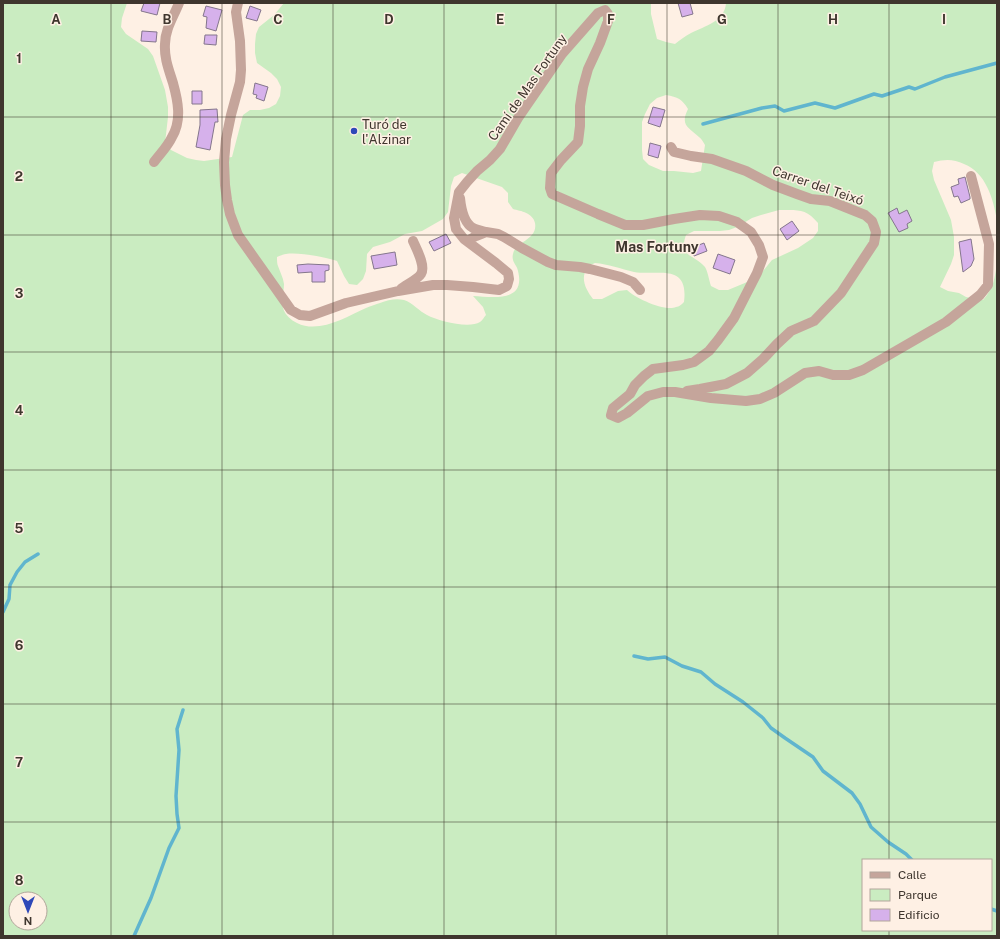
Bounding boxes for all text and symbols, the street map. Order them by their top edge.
text: A [51,12,61,27]
text: B [163,12,172,27]
text: C [273,12,283,27]
text: D [384,12,394,27]
text: E [496,12,504,27]
text: F [607,12,615,27]
text: G [717,12,727,27]
text: H [828,12,838,27]
text: I [942,12,946,27]
street label: Camí de Mas Fortuny [485,31,570,143]
text: 1 [16,51,22,66]
place label: Turó de l'Alzinar [362,117,411,147]
marker: Turó de l'Alzinar [349,126,359,136]
street label: Carrer del Teixó [770,163,865,208]
text: 2 [15,169,23,184]
district label: Mas Fortuny [615,239,699,255]
text: 3 [15,286,24,301]
text: 4 [15,403,24,418]
text: 5 [15,521,24,536]
text: 6 [15,638,24,653]
text: 7 [15,755,23,770]
legend [862,859,992,931]
text: Calle [898,868,927,882]
text: 8 [15,873,24,888]
text: Parque [898,888,938,902]
north arrow [8,891,48,931]
text: Edificio [898,908,940,922]
text: N [24,915,32,927]

